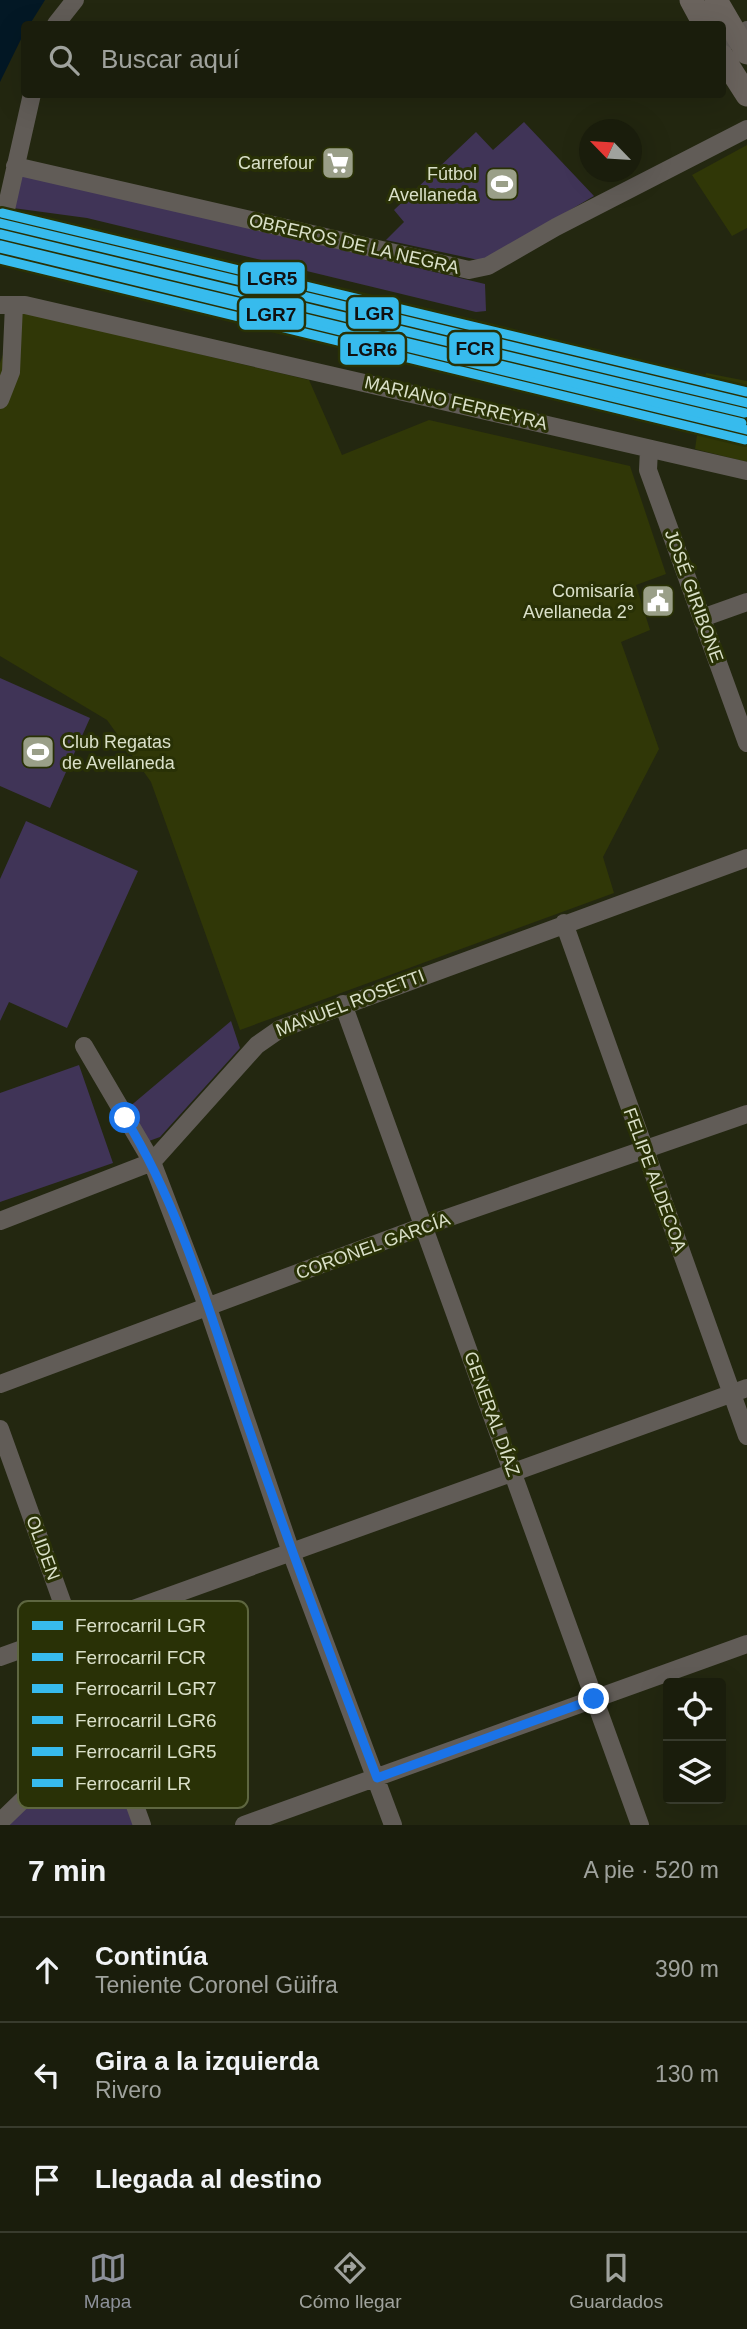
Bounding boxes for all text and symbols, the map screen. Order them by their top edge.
search box [21,21,726,98]
icon: search [45,41,83,79]
text: Buscar aquí [101,44,240,74]
north arrow [579,119,642,182]
supermarket icon: Carrefour [319,144,357,182]
place label: Carrefour [238,153,314,173]
place label: Fútbol Avellaneda [388,164,478,205]
sports icon: Fútbol Avellaneda [483,165,521,203]
street label: OBREROS DE LA NEGRA [247,210,461,278]
line badge: LGR5 [239,261,306,295]
text: LGR5 [247,268,298,289]
line badge: LGR [347,296,400,330]
line badge: LGR7 [238,297,305,331]
text: LGR [354,303,394,324]
text: LGR7 [246,304,296,325]
line badge: FCR [448,331,501,365]
line badge: LGR6 [339,333,406,366]
text: FCR [455,338,495,359]
text: LGR6 [347,339,397,360]
street label: MARIANO FERREYRA [363,372,549,434]
street label: JOSÉ GIRIBONE [661,527,727,665]
place label: Comisaría Avellaneda 2° [523,581,635,622]
public building icon: Comisaría Avellaneda 2° [639,582,677,620]
place label: Club Regatas de Avellaneda [62,732,176,773]
sports icon: Club Regatas de Avellaneda [19,733,57,771]
street label: MANUEL ROSETTI [273,965,427,1041]
route start [109,1102,140,1133]
street label: FELIPE ALDECOA [620,1105,690,1255]
street label: CORONEL GARCÍA [293,1209,453,1283]
street label: GENERAL DÍAZ [460,1349,524,1479]
street label: OLIDEN [22,1513,64,1583]
legend [18,1601,248,1808]
text: Ferrocarril LGR [75,1615,206,1636]
text: Ferrocarril FCR [75,1647,206,1668]
text: Ferrocarril LGR7 [75,1678,216,1699]
map controls [663,1678,726,1804]
button: locate [663,1678,726,1741]
route end [578,1683,609,1714]
text: Ferrocarril LGR6 [75,1710,216,1731]
text: Ferrocarril LGR5 [75,1741,216,1762]
button: layers [663,1741,726,1804]
text: Ferrocarril LR [75,1773,191,1794]
text: 7 min [28,1854,106,1887]
text: A pie · 520 m [583,1857,719,1883]
text: Continúa [95,1941,208,1971]
icon: ahead [28,1951,66,1989]
text: 390 m [655,1956,719,1982]
text: Teniente Coronel Güifra [95,1972,338,1998]
text: Gira a la izquierda [95,2046,319,2076]
icon: left [28,2056,66,2094]
text: 130 m [655,2061,719,2087]
text: Rivero [95,2077,161,2103]
icon: arrive [28,2161,66,2199]
text: Llegada al destino [95,2164,322,2194]
tab: Mapa [84,2249,131,2313]
tab: Cómo llegar [299,2249,401,2313]
tab: Guardados [569,2249,663,2313]

